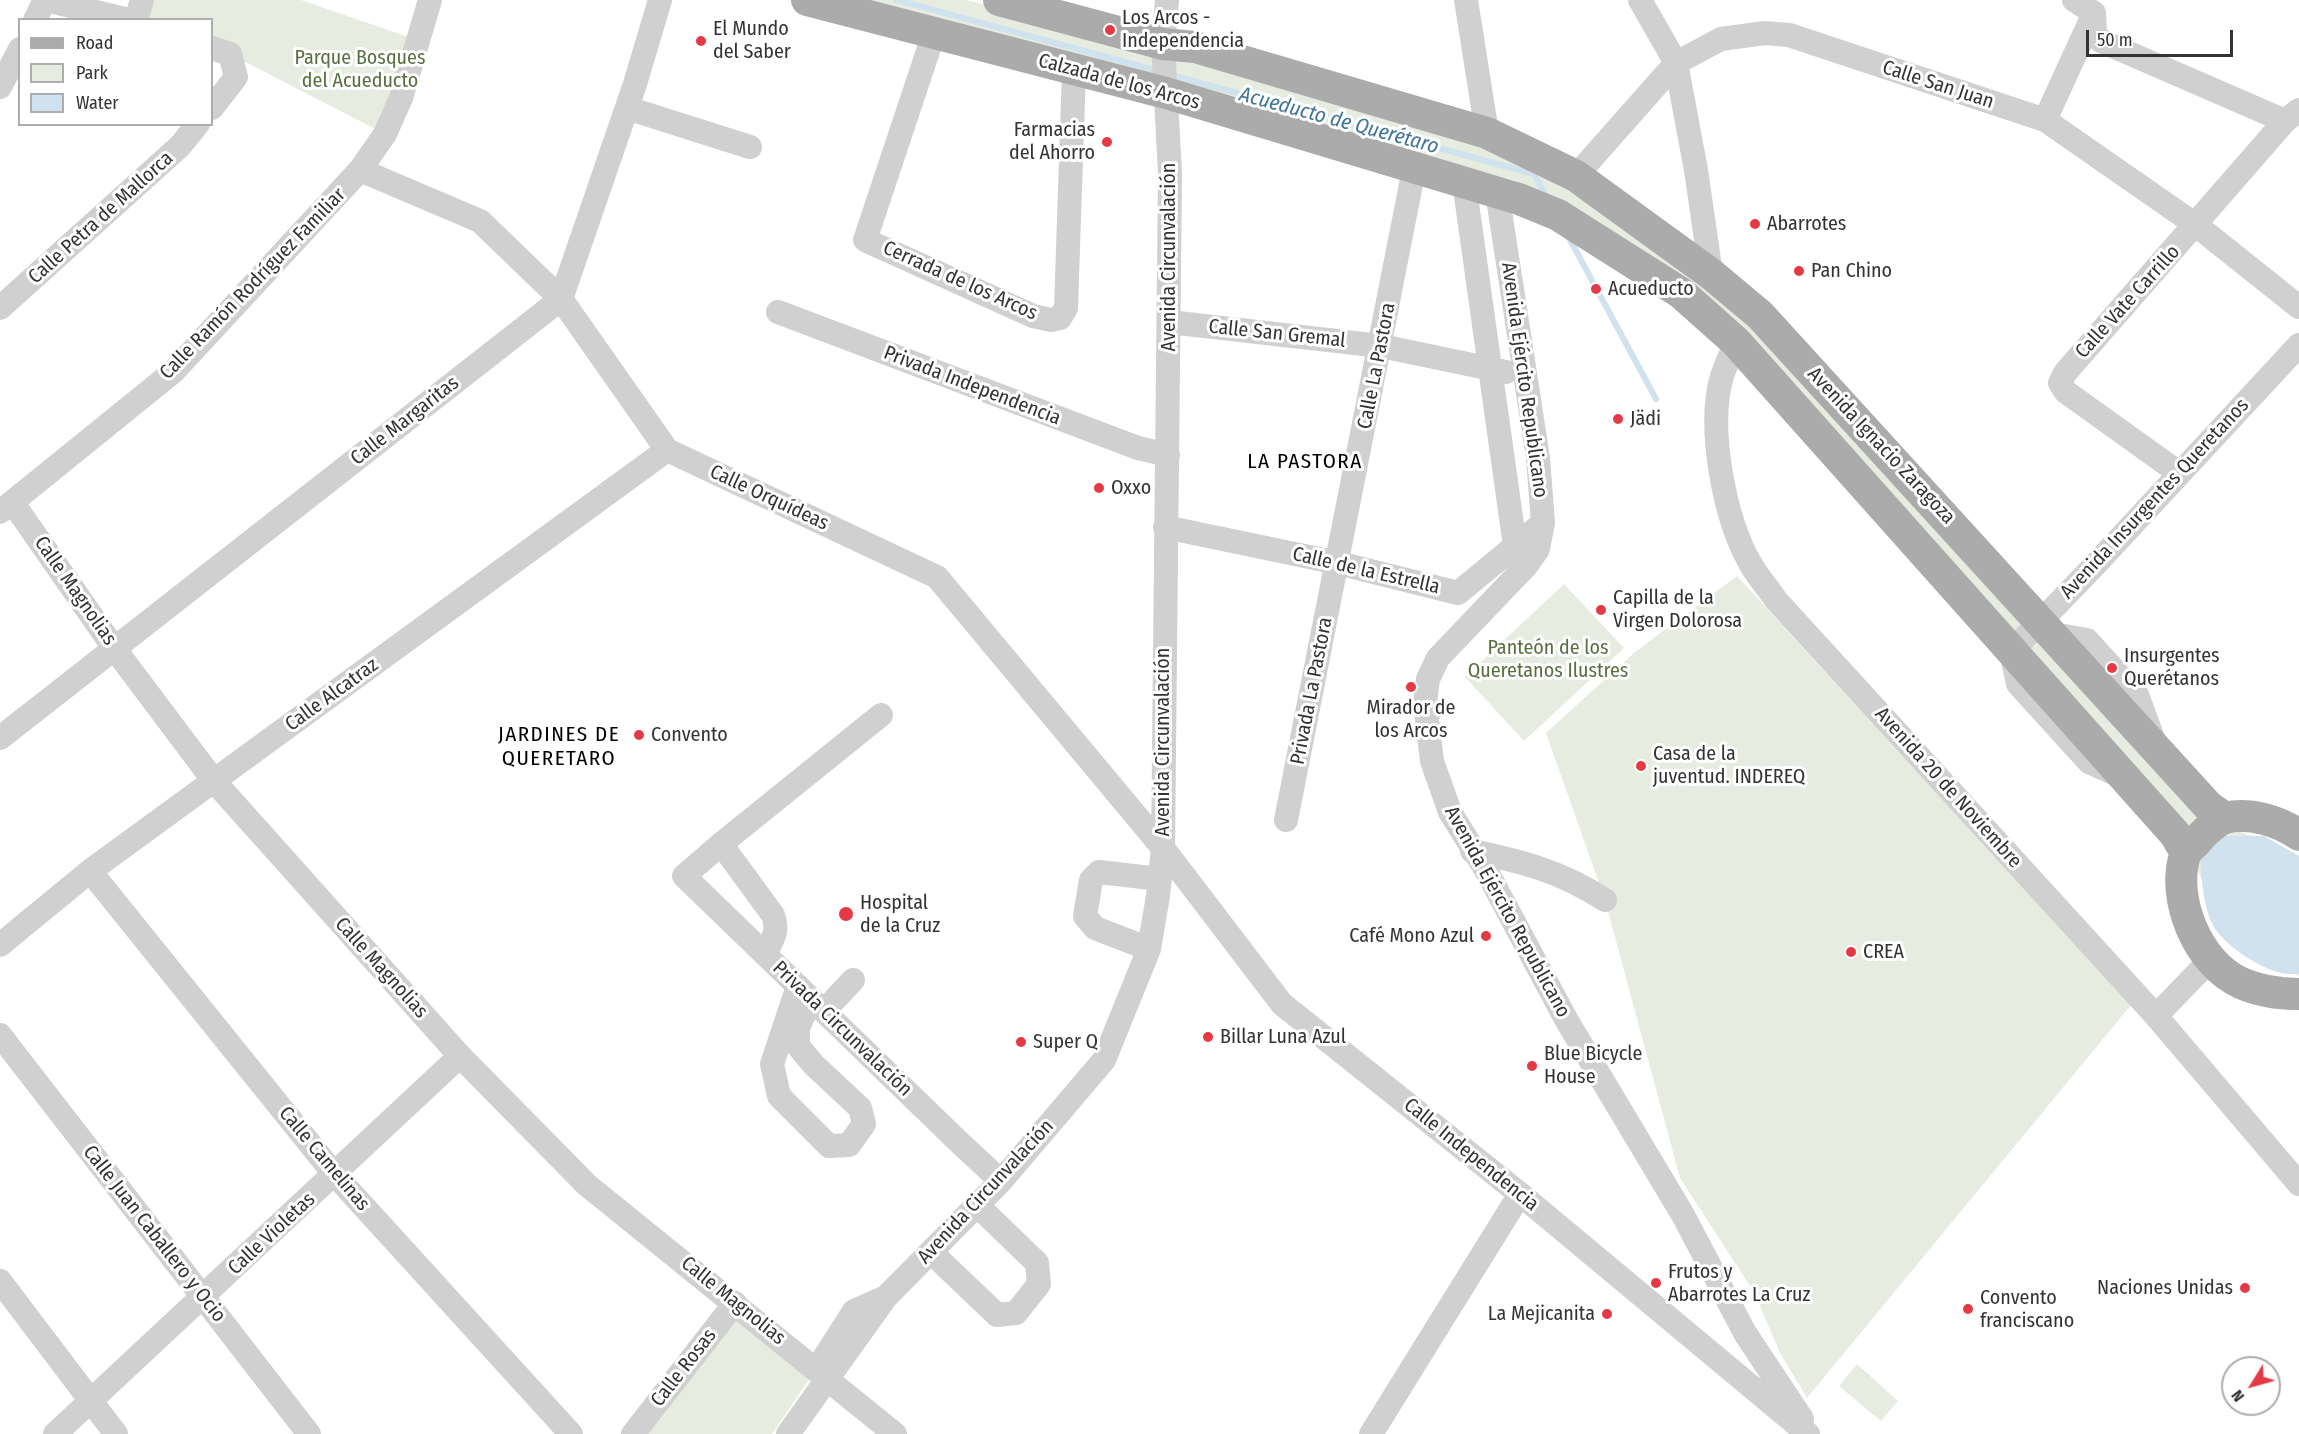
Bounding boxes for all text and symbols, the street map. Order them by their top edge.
place label: Los Arcos - Independencia [1122,6,1244,53]
place label: El Mundo del Saber [713,17,791,64]
legend [18,18,213,126]
scale bar [2089,18,2236,56]
marker: Los Arcos - Independencia [1103,23,1117,37]
text: 50 m [2097,29,2133,51]
text: Road [76,32,113,54]
marker: El Mundo del Saber [694,34,708,48]
park label: Parque Bosques del Acueducto [295,46,425,93]
street label: Calzada de los Arcos [1036,49,1202,115]
street label: Calle San Juan [1879,56,1997,114]
text: Park [76,62,108,84]
water label: Acueducto de Querétaro [1237,82,1441,160]
text: Water [76,92,119,114]
place label: Farmacias del Ahorro [1009,118,1095,165]
marker: Farmacias del Ahorro [1100,135,1114,149]
street label: Calle Petra de Mallorca [24,147,178,289]
street label: Avenida Circunvalación [1157,163,1181,351]
street label: Calle Ramón Rodríguez Familiar [155,183,351,385]
place label: Abarrotes [1767,212,1846,236]
marker: Abarrotes [1748,217,1762,231]
street label: Cerrada de los Arcos [879,236,1041,326]
street label: Calle Vate Carrillo [2071,240,2185,364]
place label: Pan Chino [1811,259,1892,283]
street label: Avenida Ejército Republicano [1496,261,1552,499]
marker: Pan Chino [1792,264,1806,278]
place label: Acueducto [1608,277,1694,301]
marker: Acueducto [1589,282,1603,296]
street label: Calle La Pastora [1353,301,1401,431]
street label: Calle San Gremal [1207,315,1347,353]
street label: Privada Independencia [880,341,1064,431]
street label: Avenida Ignacio Zaragoza [1802,363,1960,529]
street label: Calle Margaritas [346,371,464,471]
street label: Avenida Insurgentes Queretanos [2056,394,2254,604]
place label: Jädi [1630,407,1661,431]
marker: Jädi [1611,412,1625,426]
district label: LA PASTORA [1247,449,1363,475]
street label: Calle Orquídeas [706,460,832,536]
place label: Oxxo [1111,476,1151,500]
marker: Oxxo [1092,481,1106,495]
street label: Calle Magnolias [29,532,121,650]
street label: Calle de la Estrella [1290,542,1442,600]
place label: Capilla de la Virgen Dolorosa [1613,586,1742,633]
marker: Capilla de la Virgen Dolorosa [1594,603,1608,617]
street label: Privada La Pastora [1286,615,1338,767]
park label: Panteón de los Queretanos Ilustres [1468,636,1628,683]
place label: Insurgentes Querétanos [2124,644,2220,691]
street label: Avenida Circunvalación [1151,648,1175,836]
street label: Calle Alcatraz [281,653,383,737]
marker: Insurgentes Querétanos [2105,661,2119,675]
marker: Mirador de los Arcos [1404,680,1418,694]
place label: Mirador de los Arcos [1367,696,1455,743]
street label: Avenida 20 de Noviembre [1869,703,2027,873]
district label: JARDINES DE QUERETARO [498,722,620,772]
place label: Convento [651,723,728,747]
marker: Convento [632,728,646,742]
place label: Casa de la juventud. INDEREQ [1653,742,1805,789]
marker: Casa de la juventud. INDEREQ [1634,759,1648,773]
street label: Avenida Ejército Republicano [1439,802,1575,1022]
place label: Hospital de la Cruz [860,891,940,938]
marker: Hospital de la Cruz [837,905,855,923]
street label: Calle Magnolias [329,913,433,1023]
place label: Café Mono Azul [1349,924,1474,948]
marker: Café Mono Azul [1479,929,1493,943]
place label: CREA [1863,940,1904,964]
marker: CREA [1844,945,1858,959]
street label: Privada Circunvalación [767,956,917,1102]
place label: Billar Luna Azul [1220,1025,1346,1049]
place label: Super Q [1033,1030,1098,1054]
marker: Billar Luna Azul [1201,1030,1215,1044]
marker: Super Q [1014,1035,1028,1049]
place label: Blue Bicycle House [1544,1042,1642,1089]
marker: Blue Bicycle House [1525,1059,1539,1073]
street label: Calle Independencia [1399,1093,1543,1217]
street label: Calle Camelinas [273,1102,375,1216]
street label: Avenida Circunvalación [913,1115,1059,1269]
street label: Calle Juan Caballero y Ocio [78,1141,230,1327]
street label: Calle Violetas [224,1188,320,1280]
street label: Calle Magnolias [676,1252,790,1350]
place label: Frutos y Abarrotes La Cruz [1668,1260,1810,1307]
marker: Frutos y Abarrotes La Cruz [1649,1276,1663,1290]
place label: Naciones Unidas [2097,1276,2233,1300]
marker: Naciones Unidas [2238,1281,2252,1295]
place label: Convento franciscano [1980,1286,2074,1333]
place label: La Mejicanita [1488,1302,1595,1326]
marker: Convento franciscano [1961,1302,1975,1316]
marker: La Mejicanita [1600,1307,1614,1321]
street label: Calle Rosas [646,1324,722,1412]
north arrow [2221,1356,2281,1416]
text: N [2227,1386,2248,1405]

